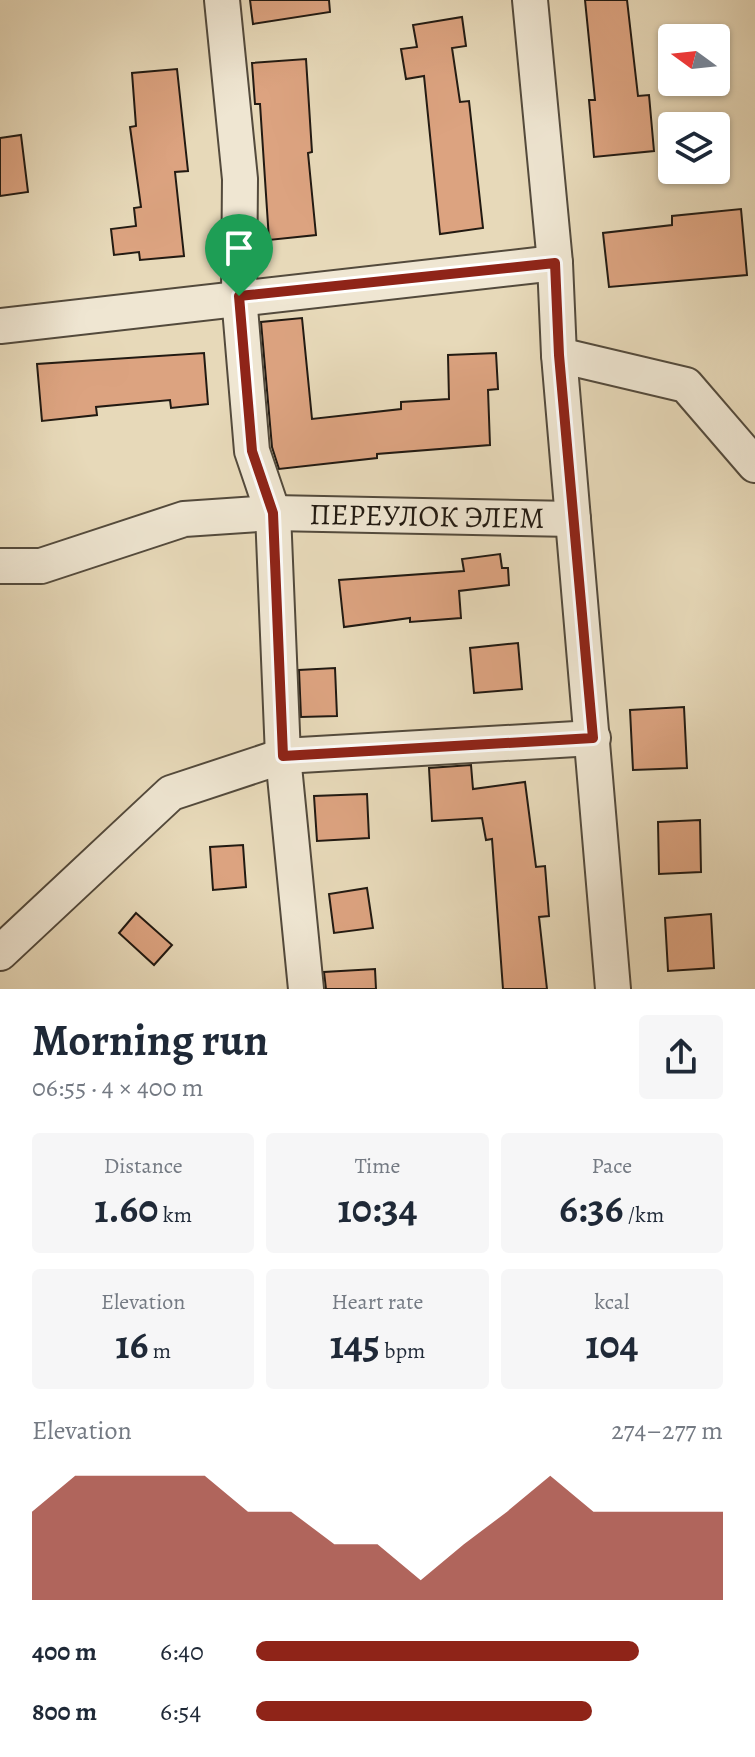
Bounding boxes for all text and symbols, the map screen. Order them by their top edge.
north arrow [658,24,730,96]
map controls [658,24,730,184]
button: layers [658,112,730,184]
pin [205,214,273,296]
icon: arrive [217,226,261,270]
street label: ПЕРЕУЛОК ЭЛЕМ [309,494,545,538]
text: Morning run [32,1010,268,1070]
button: share [639,1015,723,1099]
text: 06:55 · 4 × 400 m [32,1070,203,1105]
text: Distance [104,1151,183,1181]
text: Time [355,1151,400,1181]
text: Pace [591,1151,632,1181]
text: 1.60 [94,1181,158,1236]
text: 10:34 [338,1181,417,1236]
text: 6:36 [559,1181,623,1236]
text: km [158,1200,192,1230]
text: /km [623,1200,664,1230]
text: Elevation [101,1287,185,1317]
text: Heart rate [332,1287,423,1317]
text: kcal [594,1287,629,1317]
text: 16 [115,1317,148,1372]
text: 145 [330,1317,380,1372]
text: 104 [585,1317,638,1372]
text: m [148,1336,171,1366]
text: bpm [380,1336,425,1366]
text: Elevation [32,1413,132,1448]
text: 274–277 m [611,1413,723,1448]
text: 400 m [32,1634,97,1669]
text: 6:40 [160,1634,204,1669]
text: 800 m [32,1694,97,1729]
text: 6:54 [160,1694,201,1729]

